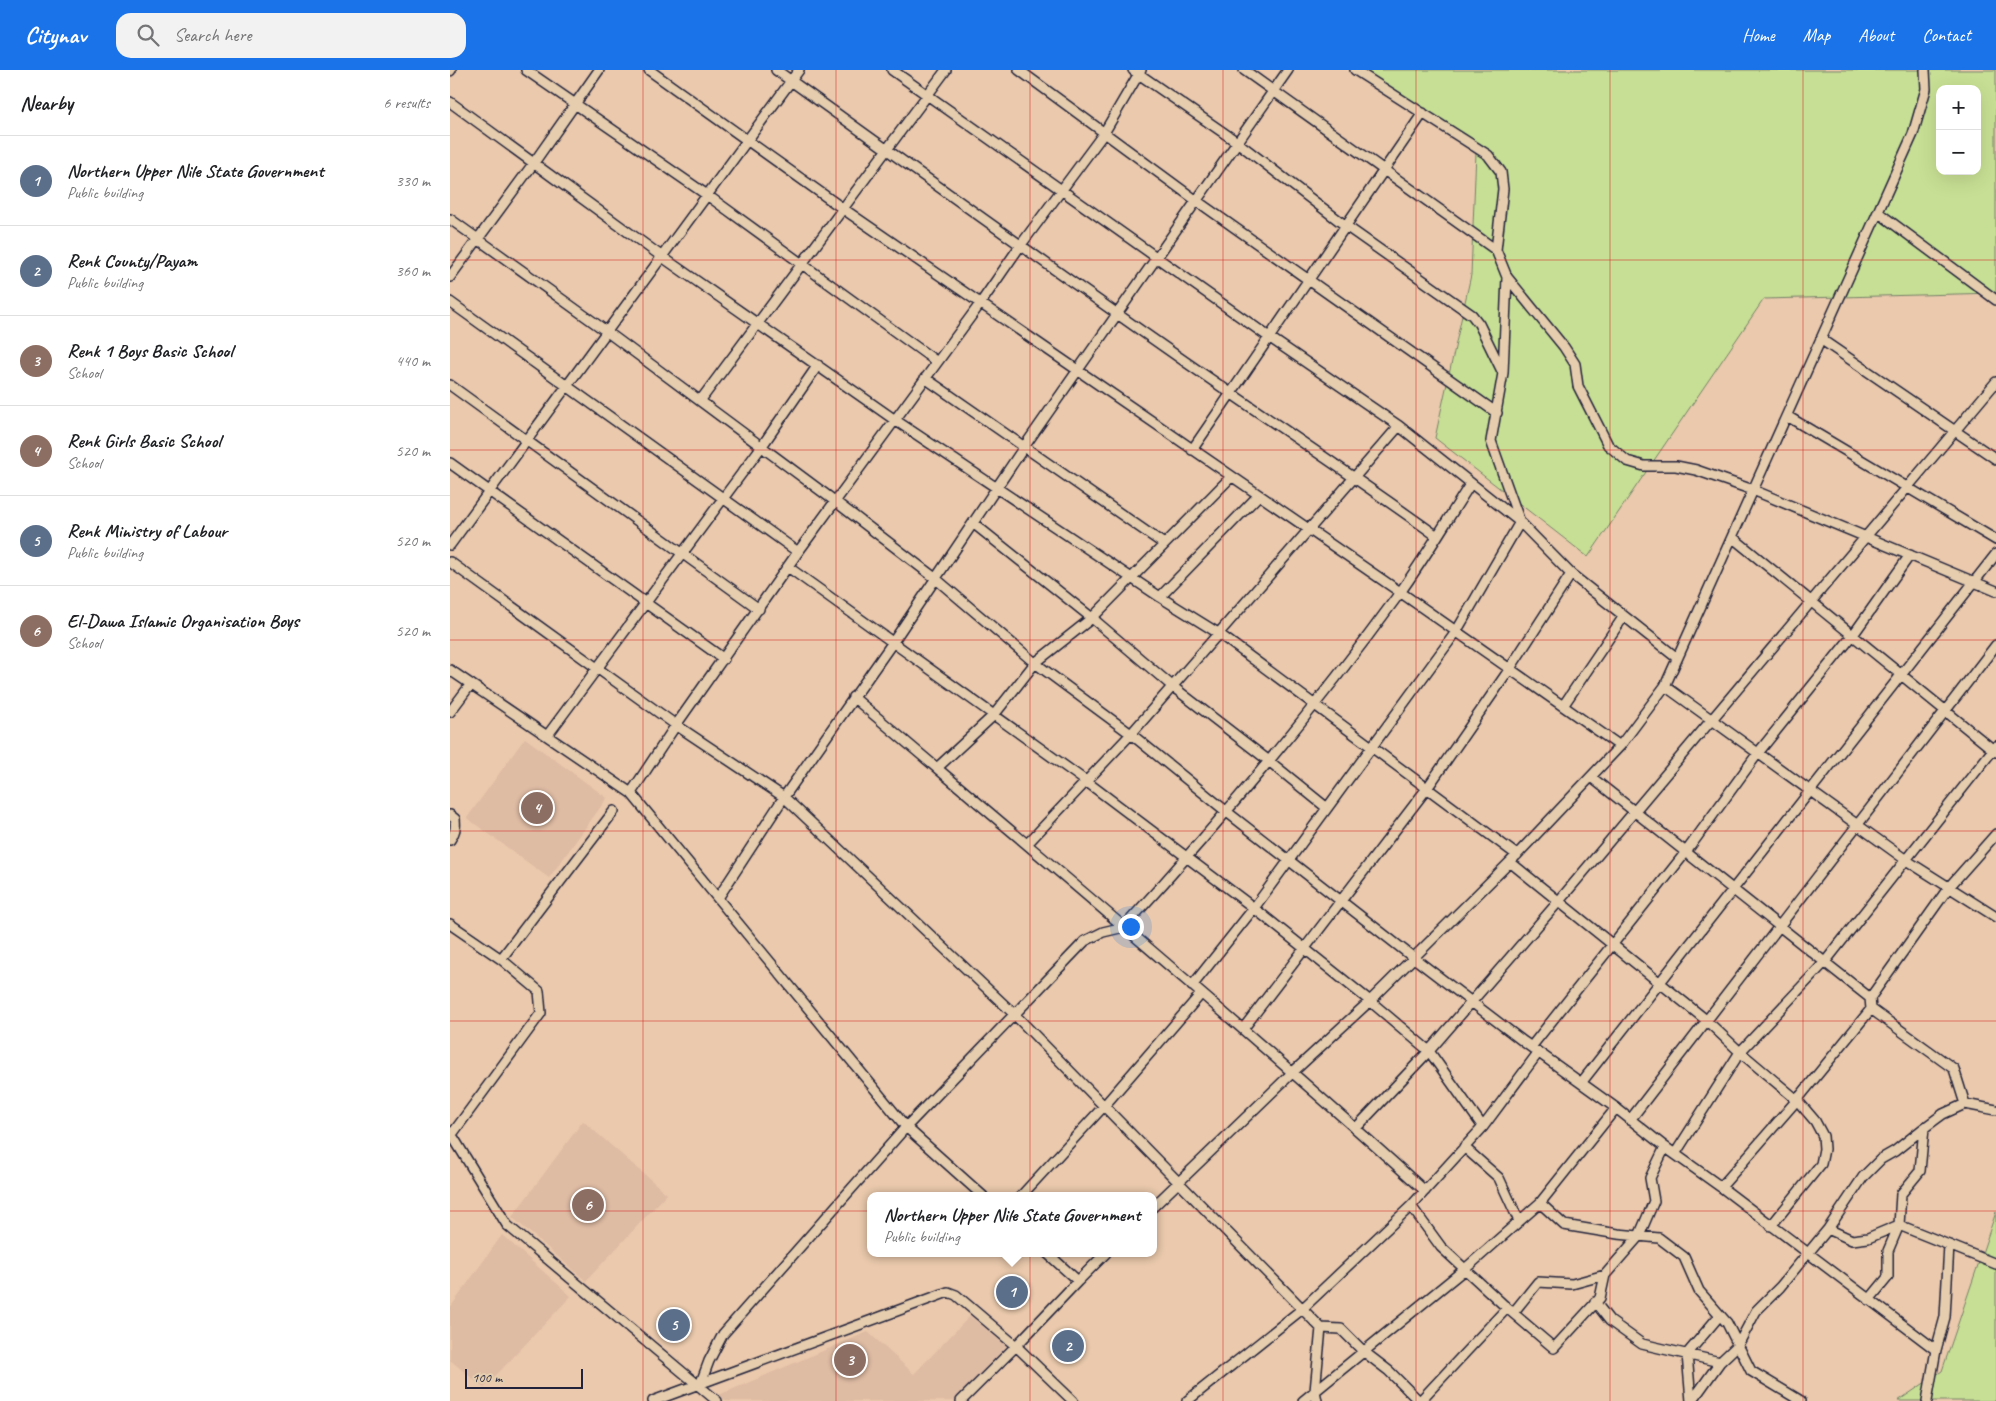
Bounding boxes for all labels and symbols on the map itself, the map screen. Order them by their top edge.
pin: 4 [521,789,553,827]
your location [1118,914,1144,940]
pin: 6 [572,1186,604,1224]
pin: 1 [996,1273,1028,1311]
pin: 5 [658,1306,690,1344]
pin: 2 [1052,1327,1084,1365]
pin: 3 [834,1341,866,1379]
scale bar [465,1366,582,1389]

